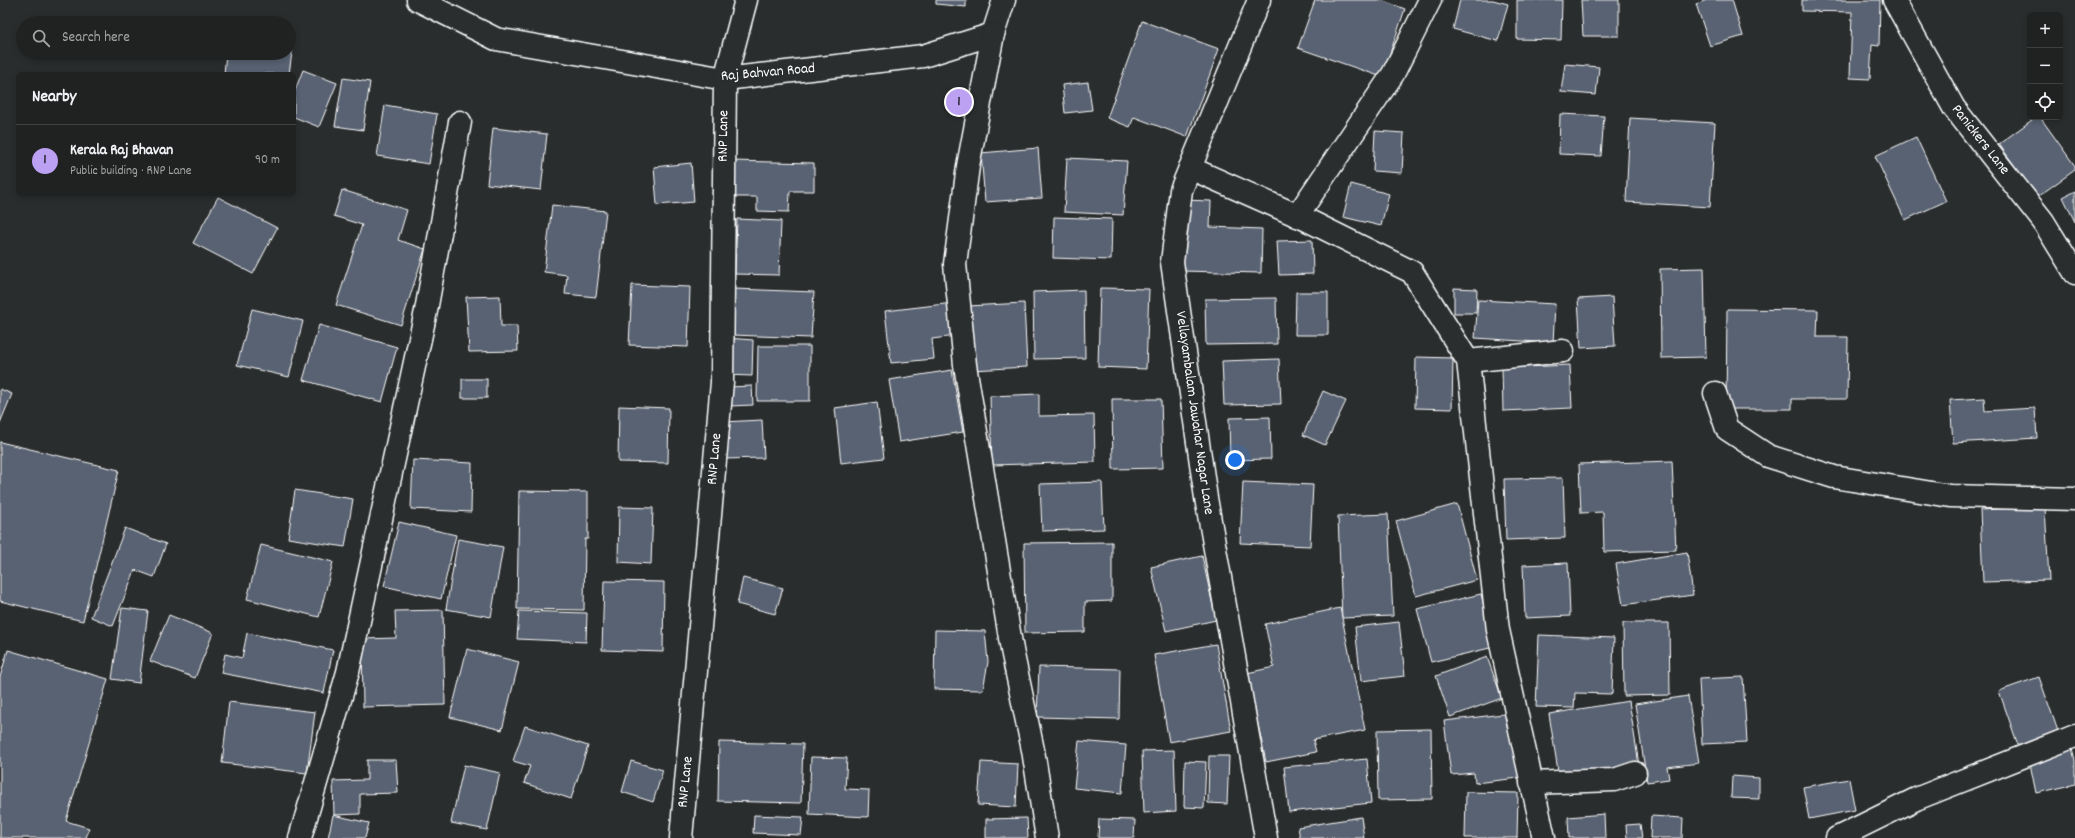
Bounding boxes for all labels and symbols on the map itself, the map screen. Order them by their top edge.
street label: Raj Bahvan Road [720,58,816,88]
pin: 1 [946,87,972,117]
street label: Panickers Lane [1945,100,2015,180]
street label: RNP Lane [713,110,735,162]
street label: Vellayambalam Jawahar Nagar Lane [1169,310,1219,516]
street label: RNP Lane [702,432,728,486]
your location [1225,450,1245,470]
street label: RNP Lane [672,755,700,809]

